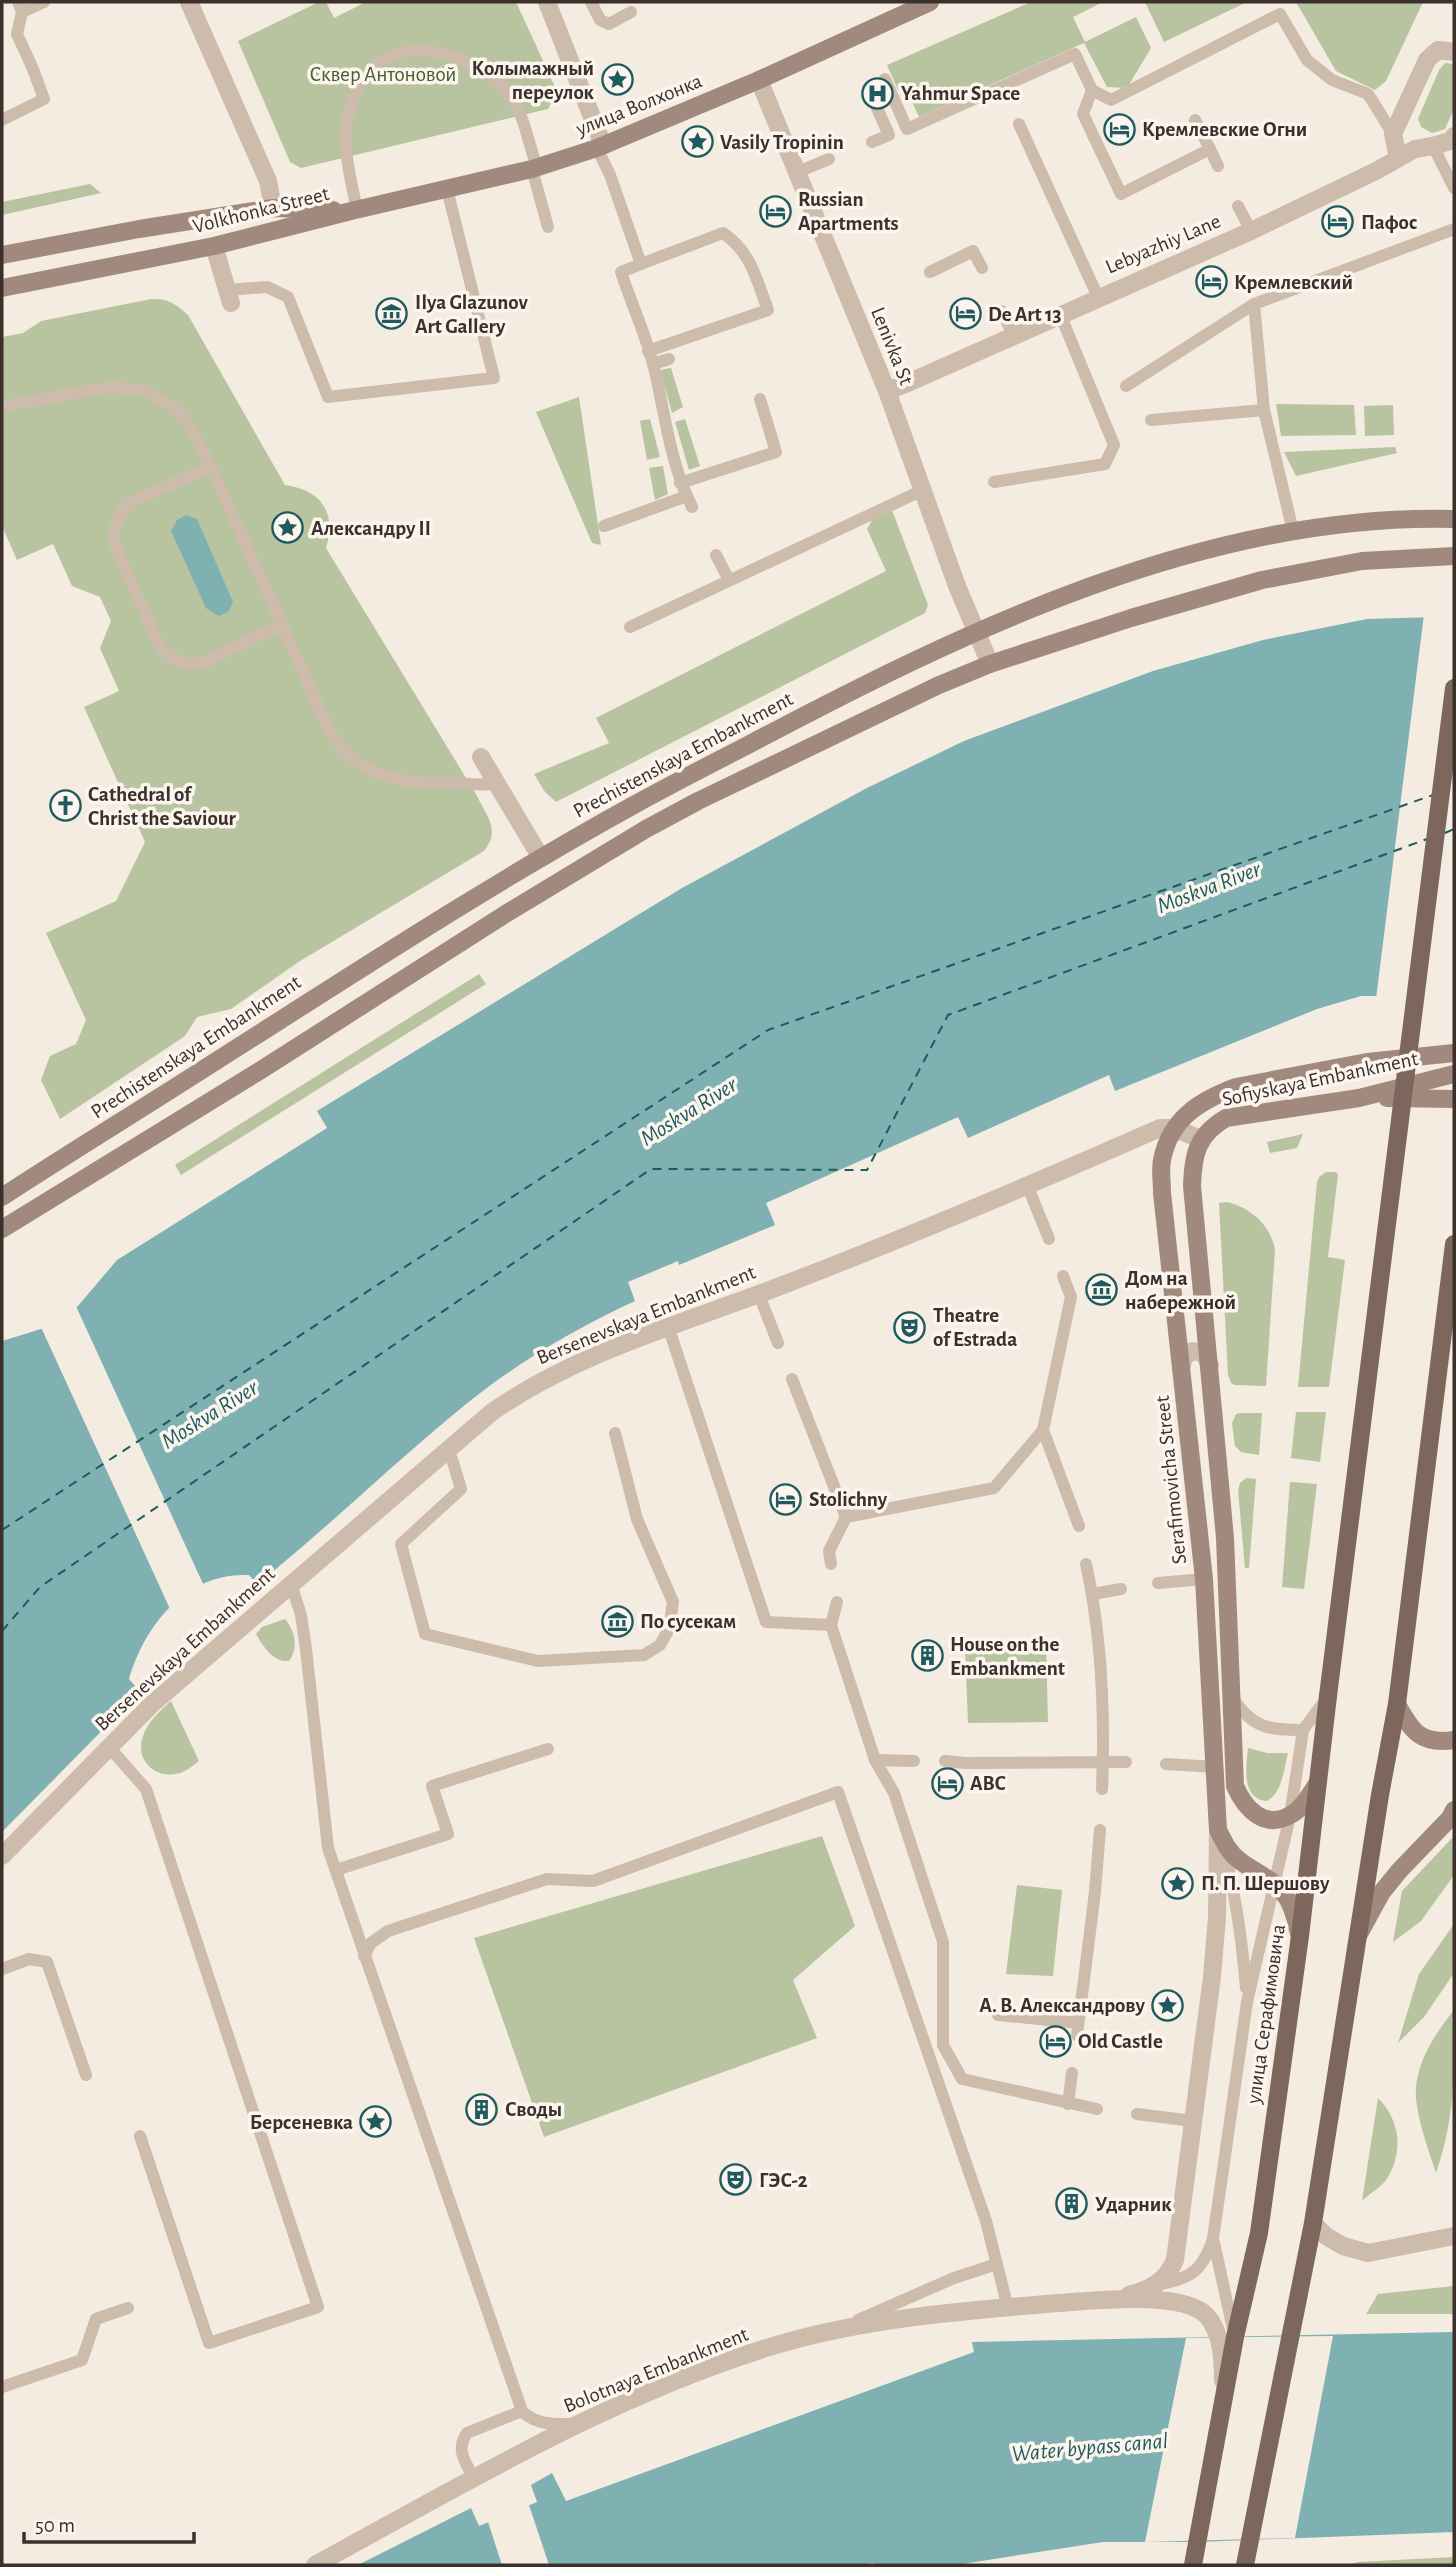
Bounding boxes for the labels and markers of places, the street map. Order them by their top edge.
place label: Колымажный переулок [472,58,595,103]
place icon: Колымажный переулок [600,63,634,97]
hospital icon: Yahmur Space [861,76,895,110]
place label: Yahmur Space [901,83,1020,104]
hotel icon: Кремлевские Огни [1102,112,1136,146]
place label: Кремлевские Огни [1142,119,1307,140]
place icon: Vasily Tropinin [680,125,714,159]
place label: Vasily Tropinin [720,132,844,153]
place label: Russian Apartments [798,189,899,234]
hotel icon: Russian Apartments [758,194,792,228]
hotel icon: Пафос [1321,205,1355,239]
place label: Пафос [1361,212,1417,233]
hotel icon: Кремлевский [1194,265,1228,299]
place label: Кремлевский [1234,272,1353,293]
place label: Ilya Glazunov Art Gallery [415,292,528,337]
museum icon: Ilya Glazunov Art Gallery [375,297,409,331]
hotel icon: De Art 13 [948,297,982,331]
place label: De Art 13 [988,304,1062,325]
place icon: Александру II [271,511,305,545]
place label: Александру II [311,518,431,539]
place label: Cathedral of Christ the Saviour [88,784,237,829]
church icon: Cathedral of Christ the Saviour [48,789,82,823]
place label: Дом на набережной [1125,1268,1236,1313]
museum icon: Дом на набережной [1085,1273,1119,1307]
place label: Theatre of Estrada [933,1305,1017,1350]
theatre icon: Theatre of Estrada [893,1310,927,1344]
hotel icon: Stolichny [769,1482,803,1516]
place label: Stolichny [809,1489,888,1510]
museum icon: По сусекам [600,1604,634,1638]
place label: По сусекам [640,1611,736,1632]
place label: House on the Embankment [950,1634,1065,1679]
building icon: House on the Embankment [910,1639,944,1673]
hotel icon: ABC [930,1766,964,1800]
place label: ABC [970,1773,1006,1794]
place icon: П. П. Шершову [1161,1866,1195,1900]
place label: П. П. Шершову [1201,1873,1330,1894]
place icon: А. В. Александрову [1151,1988,1185,2022]
place label: А. В. Александрову [979,1995,1146,2016]
hotel icon: Old Castle [1038,2024,1072,2058]
place label: Old Castle [1078,2031,1163,2052]
building icon: Своды [465,2092,499,2126]
place label: Своды [505,2099,562,2120]
place icon: Берсеневка [359,2105,393,2139]
place label: Берсеневка [250,2112,353,2133]
theatre icon: ГЭС-2 [719,2163,753,2197]
place label: ГЭС-2 [759,2170,808,2191]
building icon: Ударник [1055,2187,1089,2221]
place label: Ударник [1095,2194,1172,2215]

